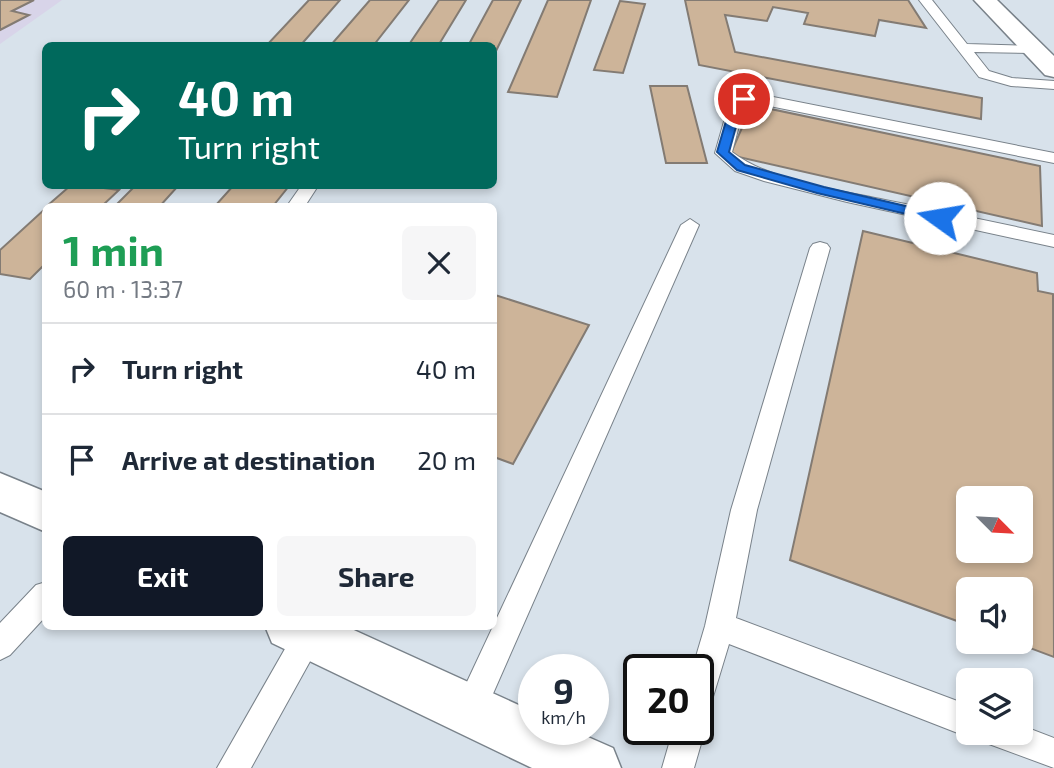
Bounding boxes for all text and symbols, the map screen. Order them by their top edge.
text: 40 m [178,67,294,126]
pin [714,69,774,129]
icon: right [63,70,154,161]
icon: arrive [725,80,763,118]
text: Turn right [178,127,320,165]
position arrow [903,181,977,255]
text: 1 min [63,224,164,274]
button: close [402,226,476,300]
text: 60 m · 13:37 [63,275,183,303]
icon: right [63,350,101,388]
text: Turn right [122,353,243,384]
text: 40 m [416,353,476,384]
icon: arrive [63,441,101,479]
text: Arrive at destination [122,444,375,475]
text: 20 m [417,444,476,475]
north arrow [956,486,1032,564]
map controls [956,486,1033,745]
button: Exit [63,536,263,616]
button: Share [277,536,476,616]
button: sound [956,577,1033,654]
speed limit sign: 20 [623,654,714,745]
button: layers [956,668,1033,745]
text: 9 [553,669,574,711]
text: km/h [541,706,586,728]

